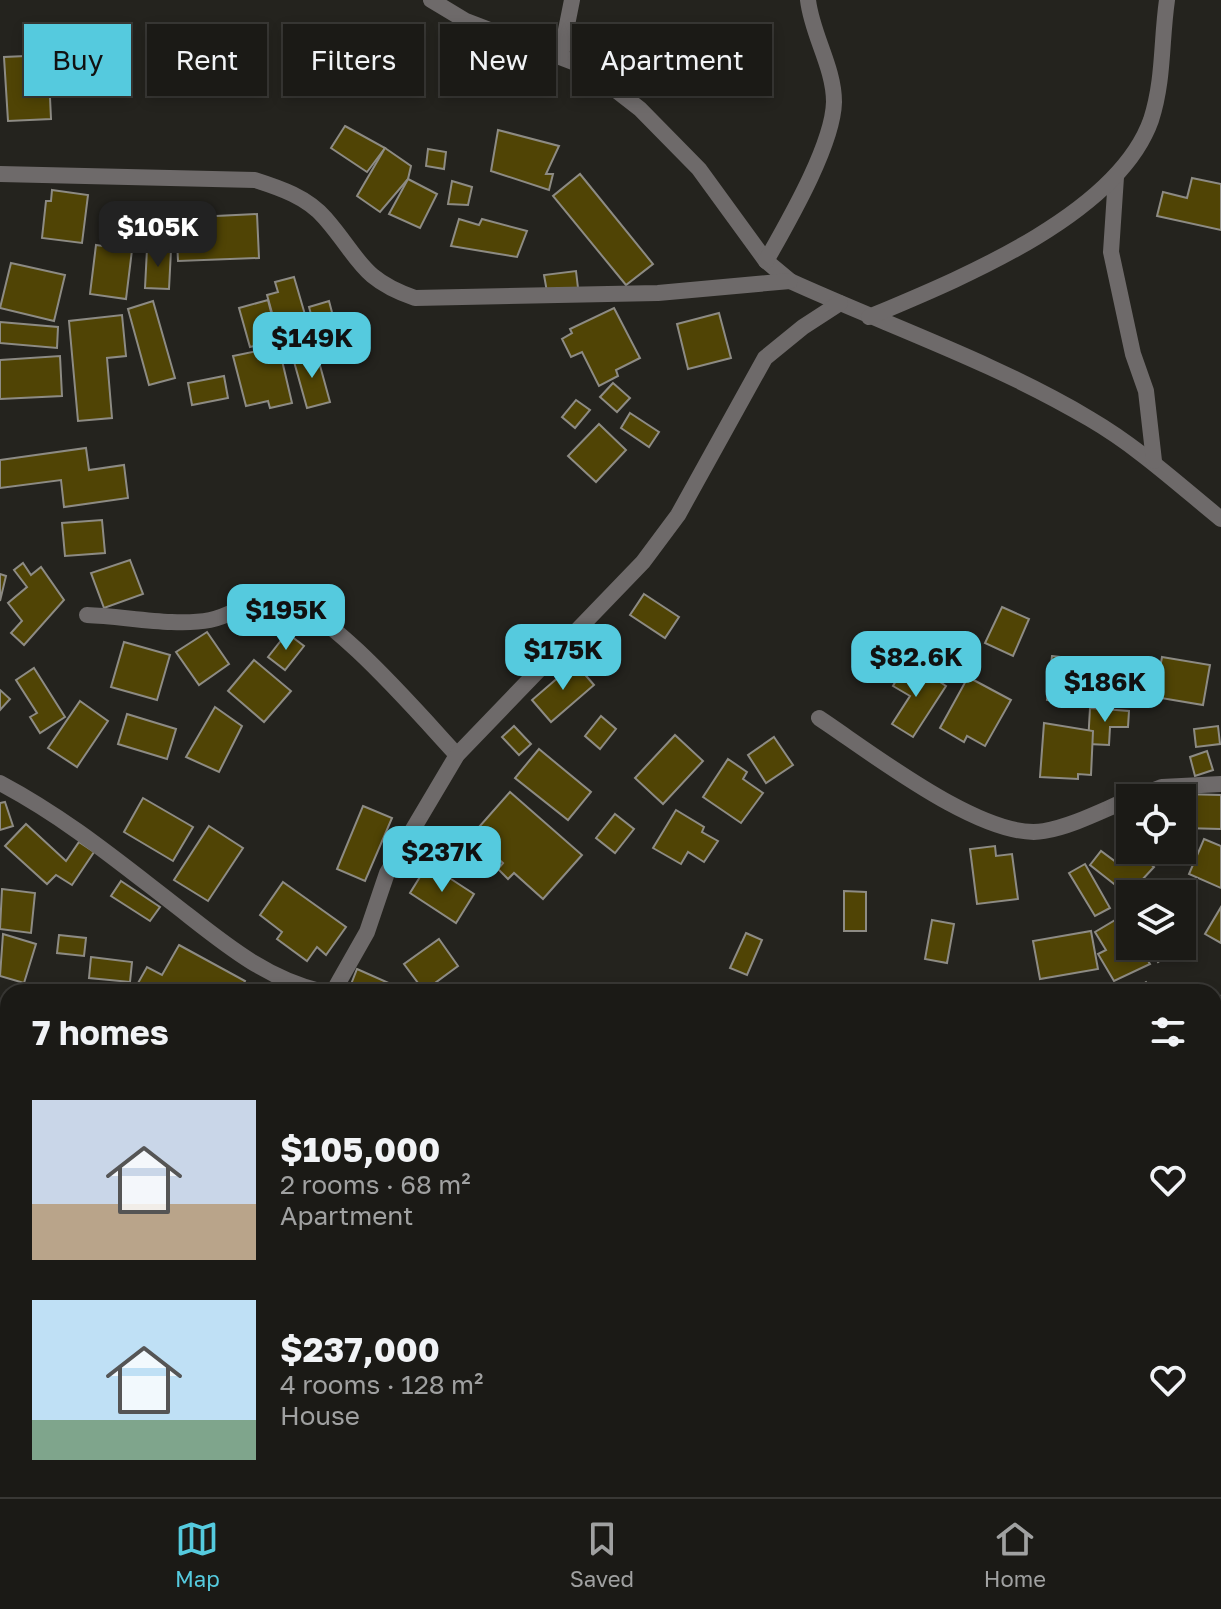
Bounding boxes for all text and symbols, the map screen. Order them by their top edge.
chip: Buy [24,24,131,96]
chip: Rent [147,24,267,96]
chip: Filters [283,24,424,96]
chip: New [440,24,556,96]
chip: Apartment [572,24,772,96]
pin: $105K [102,201,214,269]
text: $105K [117,211,199,242]
pin: $149K [256,312,368,380]
text: $149K [271,322,353,353]
pin: $195K [230,584,342,652]
text: $195K [245,594,327,625]
pin: $175K [507,624,619,692]
pin: $82.6K [851,631,981,699]
text: $175K [523,634,603,665]
text: $82.6K [869,641,963,672]
pin: $186K [1049,656,1161,724]
text: $186K [1064,666,1146,697]
map controls [1116,784,1196,960]
button: locate [1116,784,1196,864]
pin: $237K [386,826,498,894]
text: $237K [401,836,483,867]
button: layers [1116,880,1196,960]
icon: filters [1146,1010,1190,1054]
text: 7 homes [32,1012,169,1052]
text: $105,000 [280,1129,440,1169]
icon: home [96,1132,192,1228]
icon: heart [1146,1158,1190,1202]
text: 2 rooms · 68 m² [280,1169,471,1200]
text: Apartment [280,1200,413,1231]
text: $237,000 [280,1329,440,1369]
icon: home [96,1332,192,1428]
icon: heart [1146,1358,1190,1402]
text: 4 rooms · 128 m² [280,1369,483,1400]
text: House [280,1400,360,1431]
tab: Map [175,1517,220,1592]
tab: Saved [570,1517,634,1592]
tab: Home [984,1517,1046,1592]

